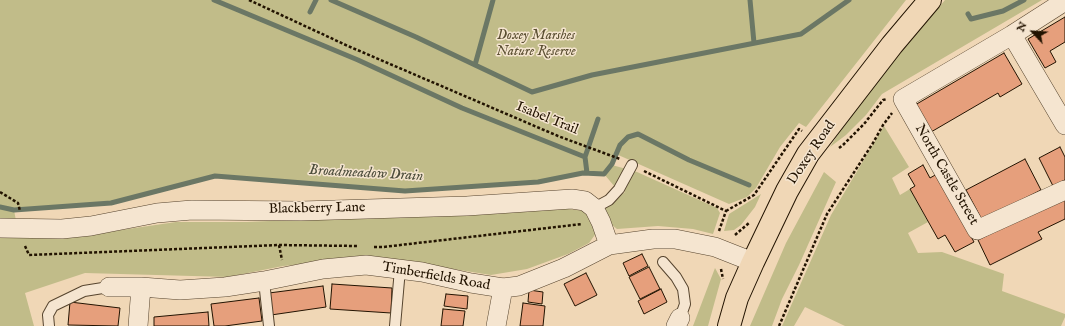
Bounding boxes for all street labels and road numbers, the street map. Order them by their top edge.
street label: Isabel Trail [513,99,581,139]
street label: Doxey Road [785,118,839,188]
street label: North Castle Street [910,122,982,228]
street label: Blackberry Lane [269,200,365,218]
street label: Timberfields Road [381,259,491,295]

